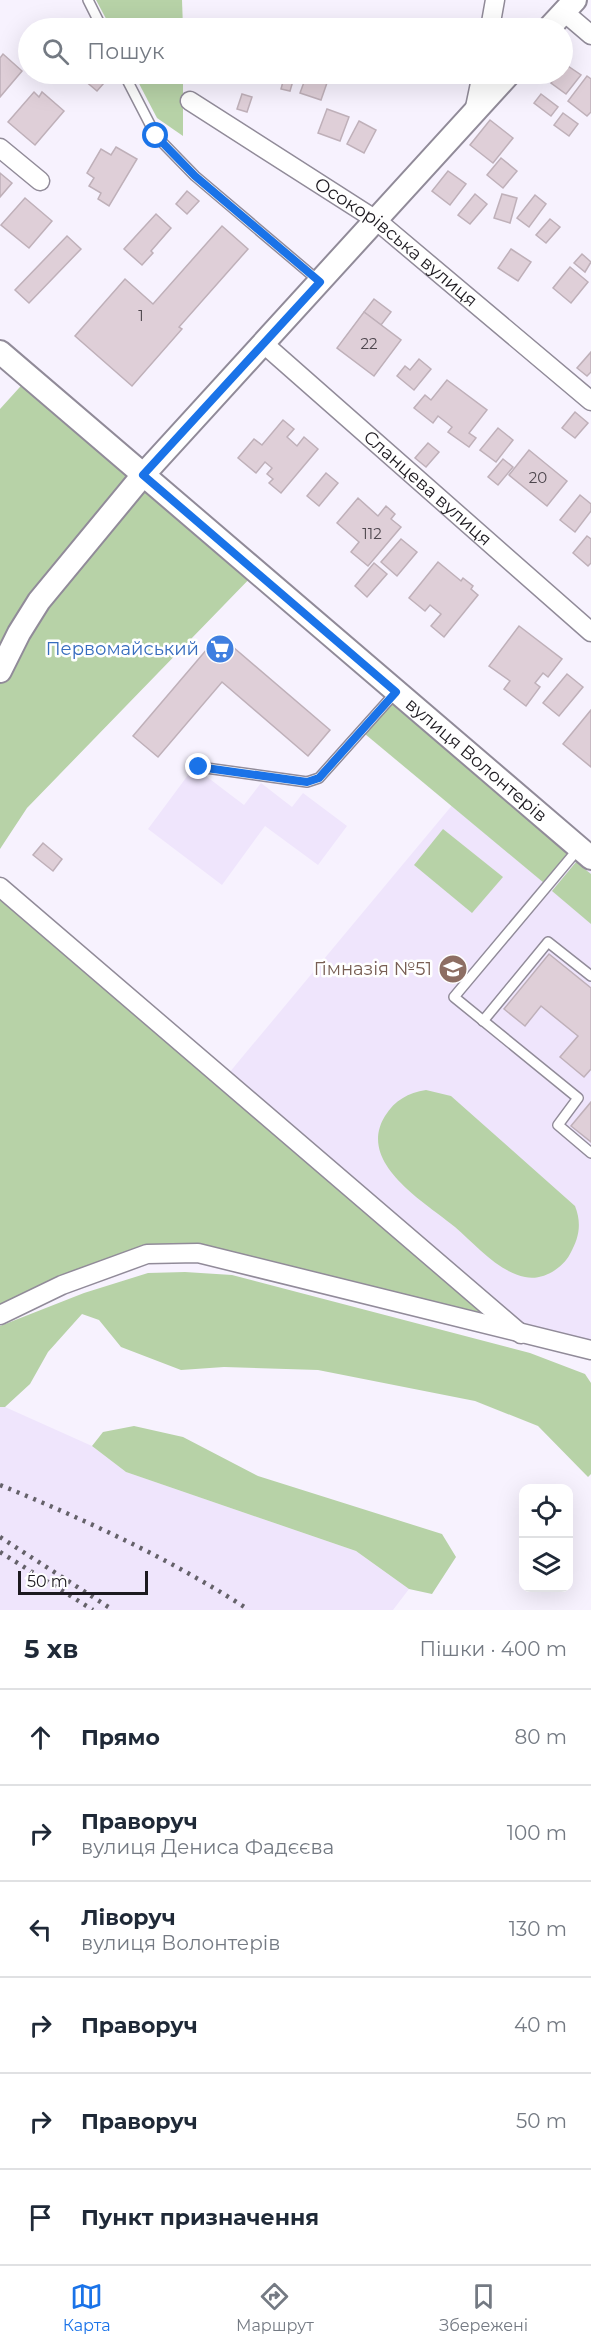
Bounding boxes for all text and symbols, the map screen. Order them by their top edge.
search box [18,18,573,84]
icon: search [39,35,72,68]
text: Пошук [87,38,165,65]
route start [142,122,168,148]
street label: Осокорівська вулиця [310,173,482,312]
house number: 1 [138,306,144,325]
house number: 22 [360,334,378,353]
street label: Сланцева вулиця [359,426,496,550]
house number: 20 [529,468,547,487]
house number: 112 [362,524,382,543]
supermarket icon: Первомайський [204,633,236,665]
place label: Первомайський [46,638,199,660]
street label: вулиця Волонтерів [401,693,552,827]
route end [185,753,211,779]
school or university icon: Гімназія №51 [437,953,469,985]
place label: Гімназія №51 [314,958,432,980]
map controls [519,1484,573,1592]
button: locate [519,1484,573,1538]
button: layers [519,1538,573,1592]
scale bar [18,1568,148,1596]
text: 50 m [27,1572,68,1591]
text: 5 хв [24,1633,78,1665]
text: Пішки · 400 m [419,1637,567,1661]
icon: ahead [24,1721,57,1754]
text: Прямо [81,1724,160,1751]
text: 80 m [515,1725,567,1749]
text: Праворуч [81,1808,198,1835]
icon: right [24,1817,57,1850]
text: 100 m [507,1821,567,1845]
text: вулиця Дениса Фадєєва [81,1835,334,1859]
text: Ліворуч [81,1904,176,1931]
icon: left [24,1913,57,1946]
text: 130 m [509,1917,567,1941]
text: вулиця Волонтерів [81,1931,280,1955]
icon: right [24,2009,57,2042]
text: Праворуч [81,2012,198,2039]
text: 40 m [514,2013,567,2037]
icon: right [24,2105,57,2138]
text: Праворуч [81,2108,198,2135]
text: 50 m [516,2109,567,2133]
icon: arrive [24,2201,57,2234]
text: Пункт призначення [81,2204,319,2231]
tab: Карта [63,2280,111,2335]
tab: Маршрут [236,2280,314,2335]
tab: Збережені [439,2280,528,2335]

